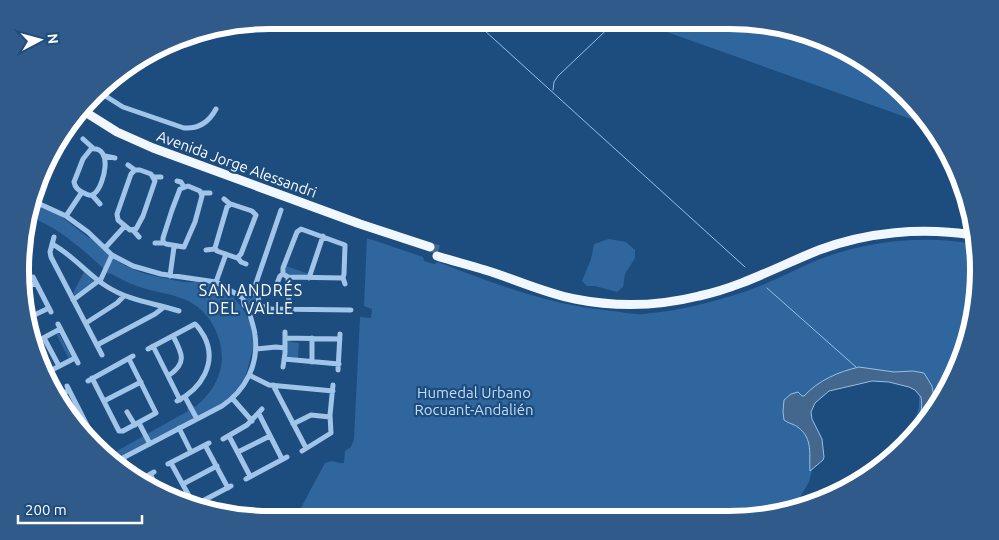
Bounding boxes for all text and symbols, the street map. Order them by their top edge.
north arrow [15,15,65,65]
text: N [44,33,61,45]
street label: Avenida Jorge Alessandri [155,127,319,201]
district label: SAN ANDRÉS DEL VALLE [199,279,303,317]
park label: Humedal Urbano Rocuant-Andalién [415,384,533,418]
scale bar [18,492,141,524]
text: 200 m [25,501,67,518]

